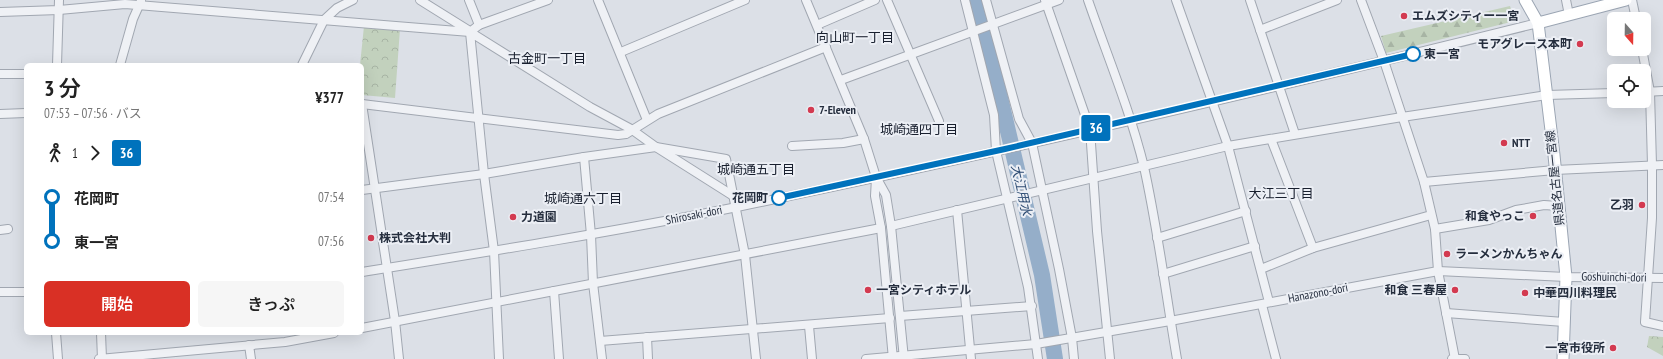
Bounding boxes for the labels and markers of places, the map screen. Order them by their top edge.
place label: エムズシティー一宮 [1412,8,1519,23]
marker: エムズシティー一宮 [1399,11,1409,21]
place label: モアグレース本町 [1477,36,1572,51]
marker: モアグレース本町 [1575,39,1585,49]
marker: 東一宮 [1405,46,1421,62]
place label: 東一宮 [1424,46,1460,61]
place label: 7-Eleven [819,102,856,117]
marker: 7-Eleven [806,105,816,115]
place label: NTT [1512,135,1530,150]
marker: NTT [1499,138,1509,148]
place label: 花岡町 [732,190,768,205]
marker: 花岡町 [771,190,787,206]
place label: 乙羽 [1610,197,1634,212]
marker: 乙羽 [1637,200,1647,210]
place label: 和食やっこ [1465,208,1525,223]
place label: 力道園 [521,209,557,224]
marker: 和食やっこ [1528,211,1538,221]
marker: 力道園 [508,212,518,222]
place label: 株式会社大判 [379,230,451,245]
marker: 株式会社大判 [366,233,376,243]
place label: ラーメンかんちゃん [1455,246,1563,261]
marker: ラーメンかんちゃん [1442,249,1452,259]
place label: 一宮シティホテル [876,282,971,297]
place label: 和食 三春屋 [1385,282,1447,297]
marker: 一宮シティホテル [863,285,873,295]
marker: 和食 三春屋 [1450,285,1460,295]
place label: 中華四川料理民 [1533,285,1617,300]
marker: 中華四川料理民 [1520,288,1530,298]
place label: 一宮市役所 [1545,340,1605,355]
marker: 一宮市役所 [1608,343,1618,353]

